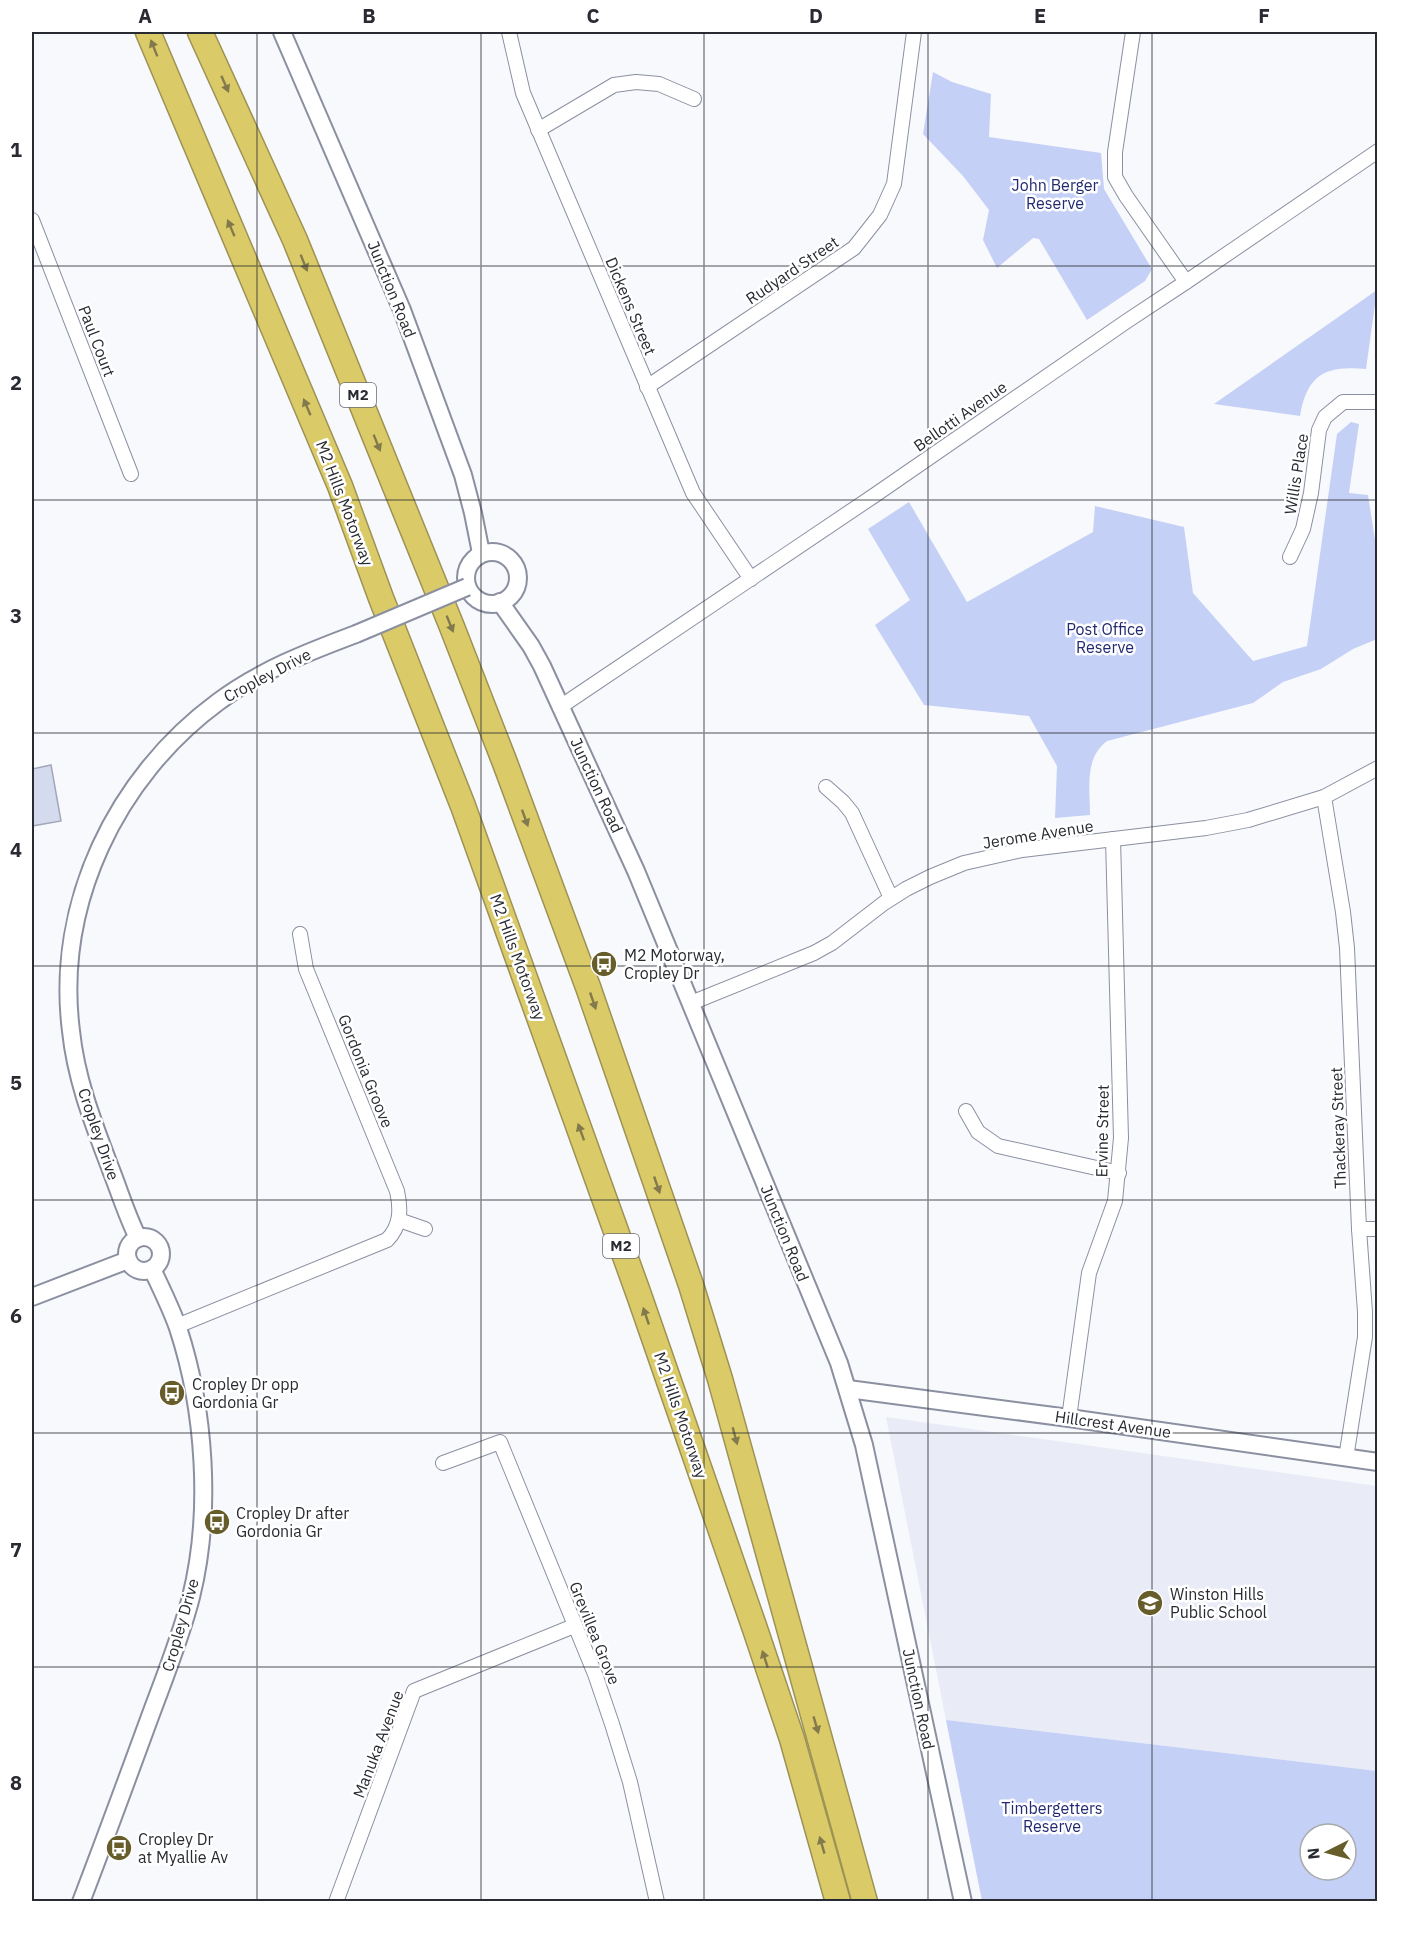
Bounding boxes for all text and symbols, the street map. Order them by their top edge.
text: A [138,2,152,29]
text: B [362,2,376,29]
text: C [586,2,600,29]
text: D [809,2,823,29]
text: E [1034,2,1046,29]
text: F [1258,2,1270,29]
one-way arrow [149,39,158,57]
one-way arrow [220,76,230,94]
text: 1 [10,136,22,163]
park label: John Berger Reserve [1012,175,1099,213]
one-way arrow [226,219,235,236]
street label: Rudyard Street [742,232,842,308]
street label: Junction Road [364,238,420,340]
one-way arrow [299,254,309,272]
street label: Dickens Street [601,254,661,358]
street label: Paul Court [74,302,120,380]
text: 2 [10,369,22,396]
street label: Bellotti Avenue [910,376,1011,455]
road number: M2 [340,383,376,407]
one-way arrow [302,398,311,416]
street label: Willis Place [1280,432,1312,516]
one-way arrow [373,434,382,452]
street label: M2 Hills Motorway [312,437,378,569]
text: 3 [10,602,22,629]
one-way arrow [446,615,456,633]
park label: Post Office Reserve [1066,619,1144,657]
street label: Cropley Drive [220,644,314,706]
street label: Junction Road [566,734,628,836]
one-way arrow [521,809,531,827]
street label: Jerome Avenue [981,815,1095,853]
text: 4 [10,836,22,863]
street label: M2 Hills Motorway [486,891,550,1023]
place label: M2 Motorway, Cropley Dr [624,945,725,983]
bus stop icon: M2 Motorway, Cropley Dr [589,949,619,979]
one-way arrow [589,992,598,1010]
street label: Gordonia Groove [334,1011,398,1131]
street label: Thackeray Street [1326,1067,1350,1189]
text: 5 [10,1069,22,1096]
street label: Ervine Street [1091,1084,1113,1178]
street label: Cropley Drive [74,1085,124,1183]
one-way arrow [575,1123,585,1141]
one-way arrow [652,1176,662,1194]
street label: Junction Road [757,1182,813,1284]
road number: M2 [603,1234,639,1258]
text: 6 [10,1302,22,1329]
one-way arrow [641,1307,651,1325]
street label: M2 Hills Motorway [650,1349,712,1481]
place label: Cropley Dr opp Gordonia Gr [192,1374,299,1412]
bus stop icon: Cropley Dr opp Gordonia Gr [157,1378,187,1408]
street label: Hillcrest Avenue [1054,1406,1173,1442]
one-way arrow [731,1426,741,1445]
place label: Cropley Dr after Gordonia Gr [236,1503,349,1541]
bus stop icon: Cropley Dr after Gordonia Gr [202,1507,232,1537]
text: 7 [10,1536,22,1563]
street label: Cropley Drive [157,1576,203,1674]
street label: Grevillea Grove [565,1579,625,1688]
place label: Winston Hills Public School [1170,1584,1267,1622]
school or university icon: Winston Hills Public School [1135,1588,1165,1618]
street label: Junction Road [899,1647,939,1751]
one-way arrow [760,1650,770,1668]
street label: Manuka Avenue [348,1687,408,1801]
one-way arrow [812,1716,821,1734]
text: 8 [10,1769,22,1796]
park label: Timbergetters Reserve [1001,1798,1103,1836]
north arrow [1298,1822,1358,1882]
place label: Cropley Dr at Myallie Av [138,1829,228,1867]
bus stop icon: Cropley Dr at Myallie Av [104,1833,134,1863]
one-way arrow [817,1836,826,1854]
text: N [1303,1847,1324,1860]

